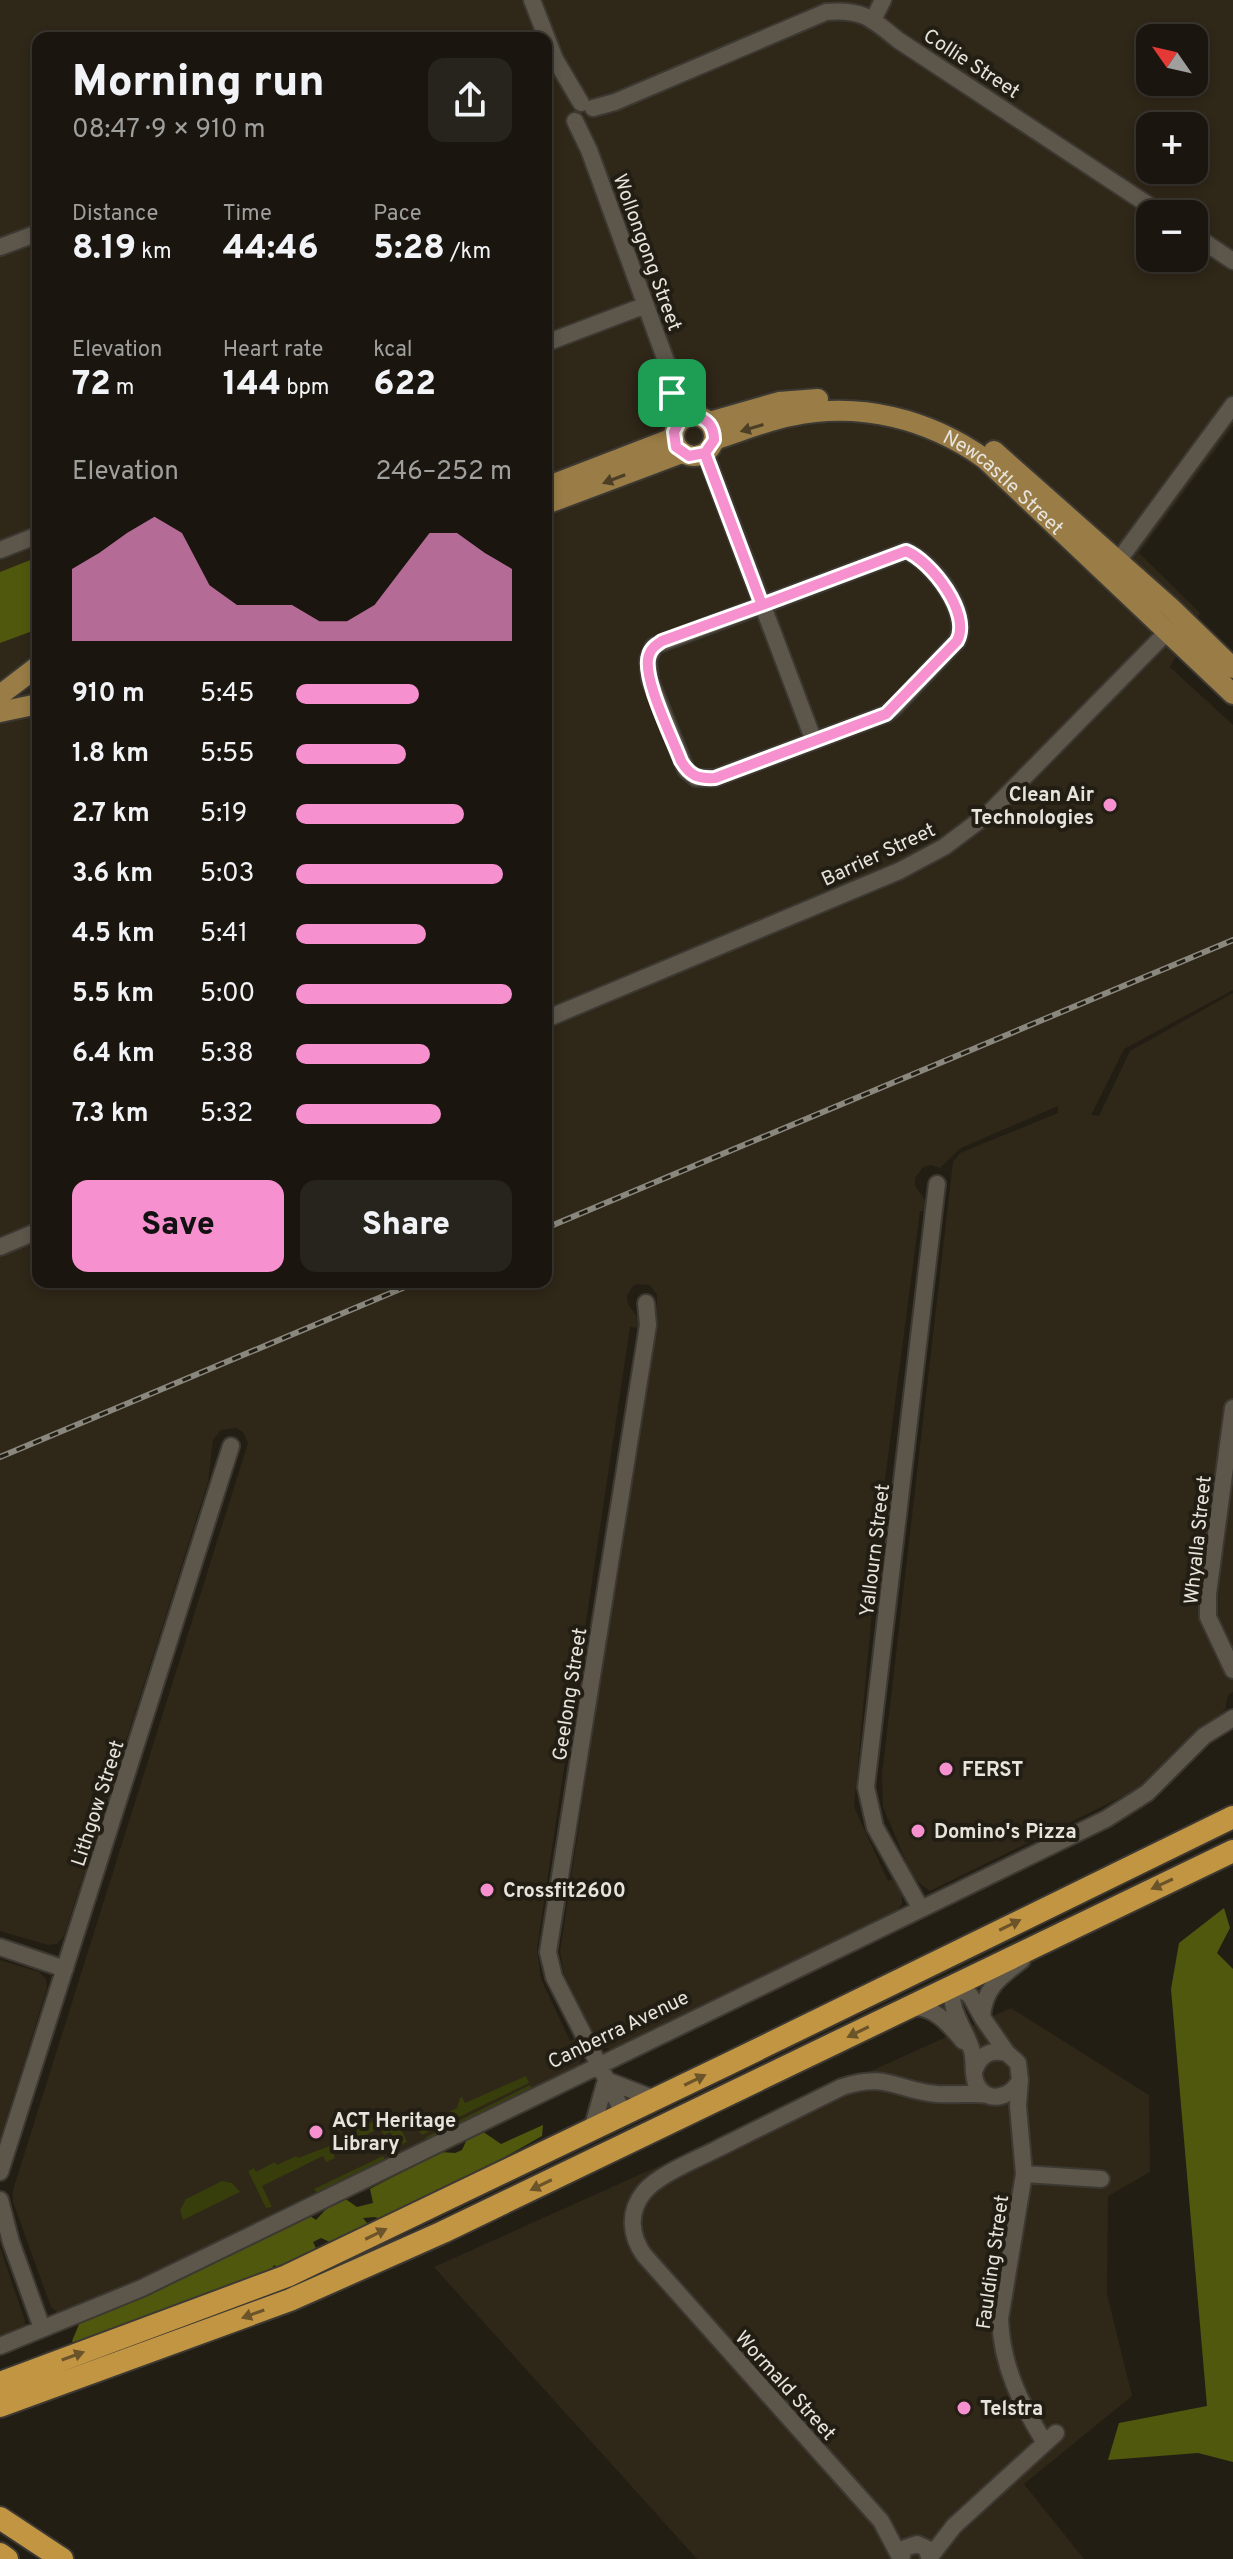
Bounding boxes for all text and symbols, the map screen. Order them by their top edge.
street label: Collie Street [918,24,1024,106]
north arrow [1136,24,1208,96]
map controls [1136,24,1208,272]
text: Morning run [72,56,325,112]
button: share [428,58,512,142]
button: + [1136,112,1208,184]
text: 08:47 · 9 × 910 m [72,114,266,147]
street label: Wollongong Street [606,170,687,335]
button: − [1136,200,1208,272]
text: Distance [72,201,158,228]
text: Time [223,201,272,228]
text: Pace [373,201,422,228]
text: 8.19 [72,228,136,271]
text: 44:46 [223,228,319,271]
text: 5:28 [373,228,445,271]
text: km [136,239,172,266]
text: /km [445,239,491,266]
text: Elevation [72,337,162,364]
text: Heart rate [223,337,323,364]
text: kcal [373,337,412,364]
pin [638,359,706,427]
text: 72 [72,364,111,407]
text: 144 [223,364,281,407]
text: 622 [373,364,436,407]
icon: arrive [650,371,694,415]
text: m [111,375,134,402]
text: bpm [281,375,329,402]
one-way arrow [740,422,764,434]
street label: Newcastle Street [938,425,1068,542]
text: Elevation [72,456,179,489]
text: 246–252 m [375,456,512,489]
one-way arrow [602,473,626,486]
text: 910 m [72,678,145,711]
text: 5:45 [200,678,254,711]
text: 1.8 km [72,738,149,771]
text: 5:55 [200,738,254,771]
place label: Clean Air Technologies [971,783,1095,832]
marker: Clean Air Technologies [1101,796,1119,814]
text: 2.7 km [72,798,150,831]
text: 5:19 [200,798,247,831]
street label: Barrier Street [818,818,940,894]
text: 3.6 km [72,858,153,891]
text: 5:03 [200,858,254,891]
text: 4.5 km [72,918,155,951]
text: 5:41 [200,918,248,951]
text: 5.5 km [72,978,154,1011]
text: 5:00 [200,978,255,1011]
text: 6.4 km [72,1038,155,1071]
text: 5:38 [200,1038,254,1071]
text: 7.3 km [72,1098,148,1131]
text: 5:32 [200,1098,253,1131]
button: Save [72,1180,284,1272]
button: Share [300,1180,512,1272]
street label: Whyalla Street [1179,1474,1219,1606]
street label: Yallourn Street [855,1482,897,1618]
street label: Geelong Street [548,1626,594,1763]
street label: Lithgow Street [66,1737,132,1870]
place label: FERST [962,1758,1023,1784]
marker: FERST [937,1760,955,1778]
place label: Domino's Pizza [934,1820,1077,1846]
marker: Domino's Pizza [909,1822,927,1840]
one-way arrow [1151,1877,1174,1891]
place label: Crossfit2600 [503,1879,626,1905]
marker: Crossfit2600 [478,1881,496,1899]
one-way arrow [999,1918,1022,1932]
street label: Canberra Avenue [544,1985,694,2076]
one-way arrow [846,2025,869,2039]
one-way arrow [683,2073,706,2087]
place label: ACT Heritage Library [332,2109,456,2158]
marker: ACT Heritage Library [307,2123,325,2141]
one-way arrow [529,2178,552,2192]
street label: Faulding Street [972,2193,1016,2331]
one-way arrow [365,2227,388,2241]
one-way arrow [241,2308,265,2320]
street label: Wormald Street [728,2326,841,2447]
one-way arrow [61,2349,85,2362]
place label: Telstra [980,2397,1043,2423]
marker: Telstra [955,2399,973,2417]

